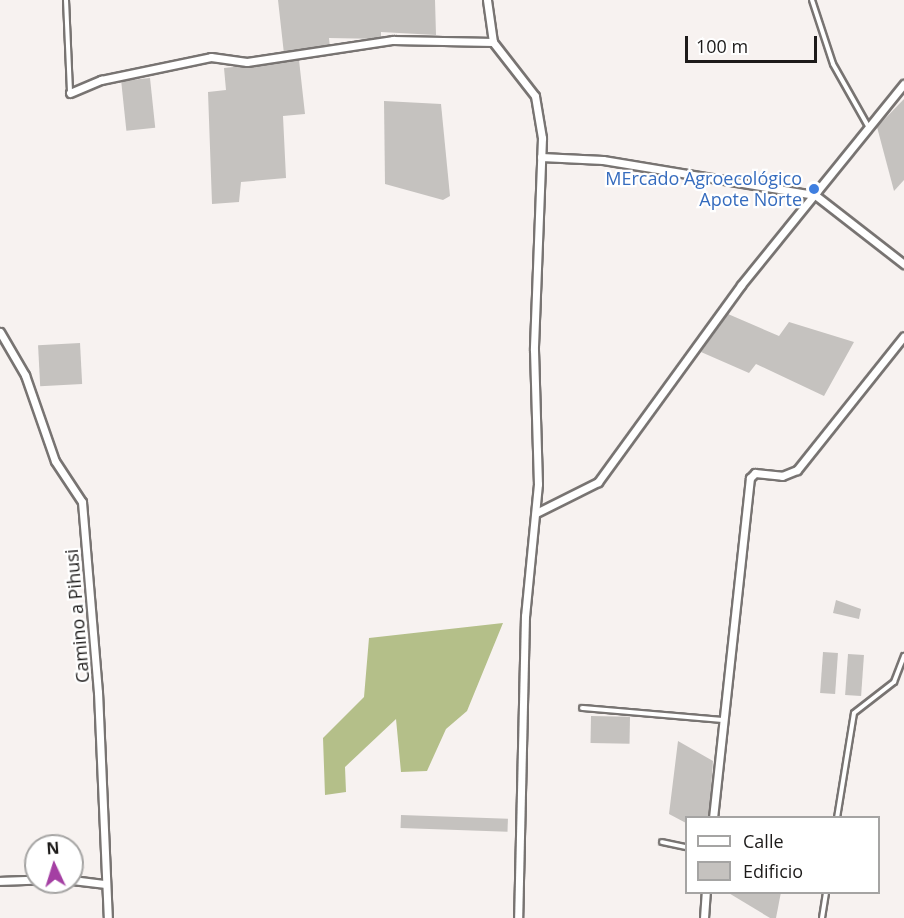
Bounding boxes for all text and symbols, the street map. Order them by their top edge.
scale bar [688,24,820,62]
text: 100 m [696,34,748,58]
place label: MErcado Agroecológico Apote Norte [605,168,802,210]
marker: MErcado Agroecológico Apote Norte [807,182,821,196]
street label: Camino a Pihusi [60,548,94,684]
legend [685,816,880,894]
text: Calle [743,829,784,853]
north arrow [24,834,84,894]
text: N [46,837,60,859]
text: Edificio [743,859,803,883]

